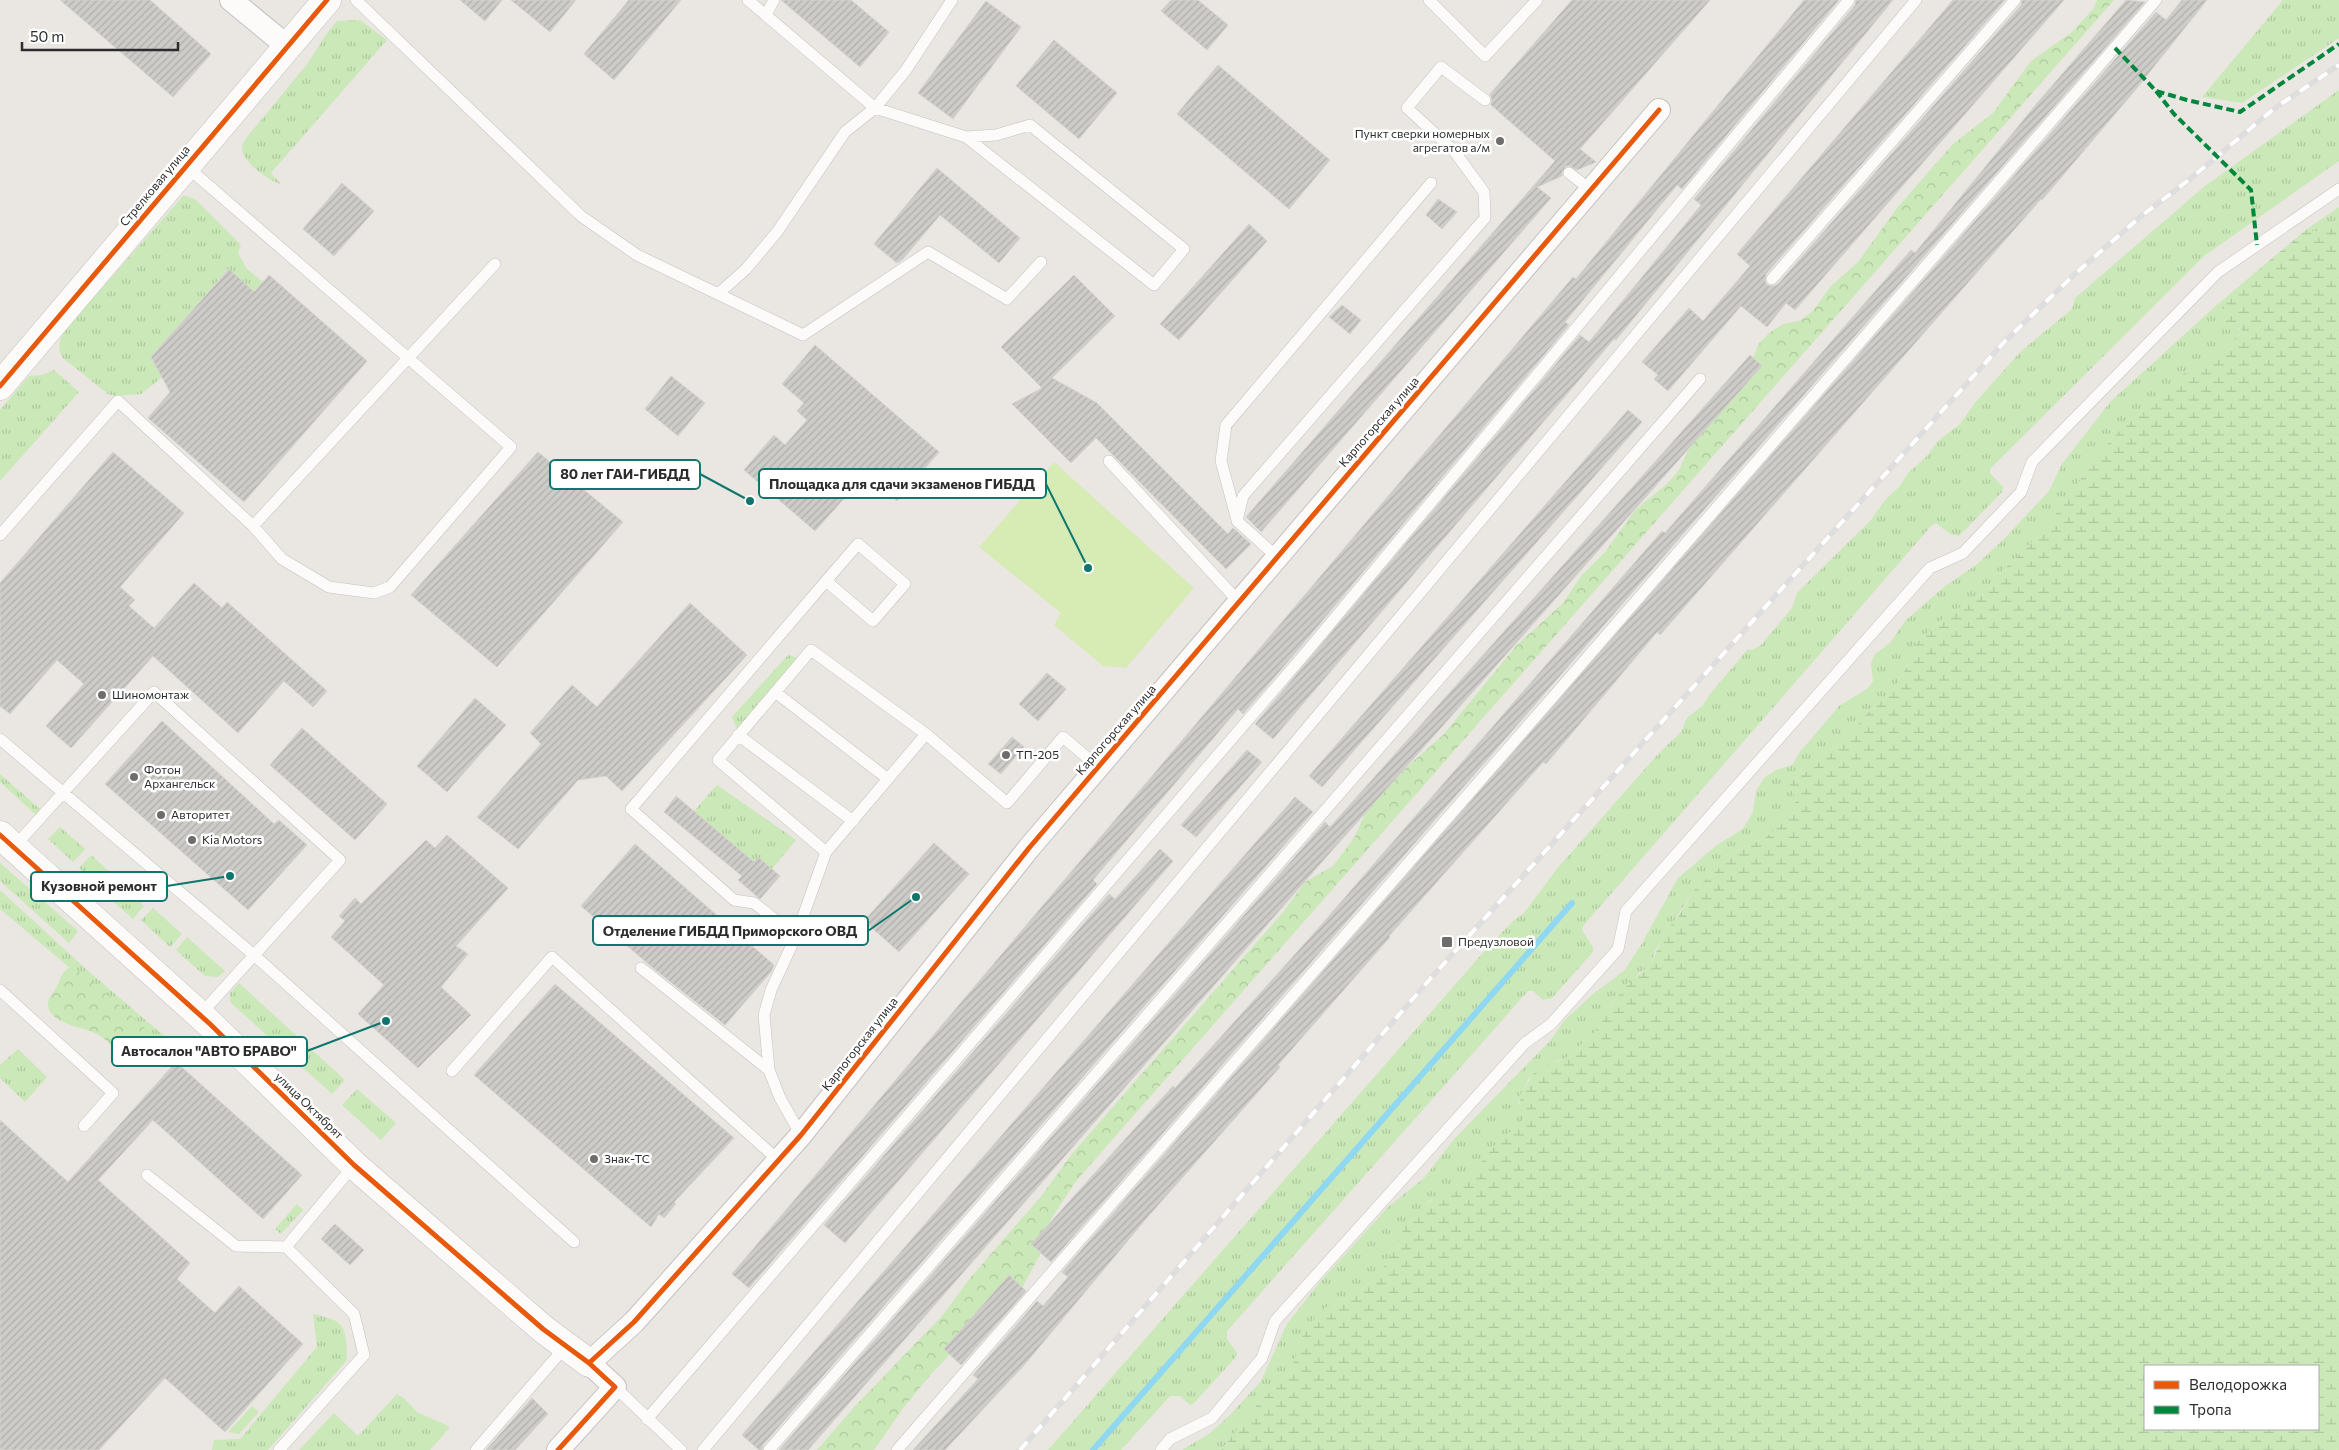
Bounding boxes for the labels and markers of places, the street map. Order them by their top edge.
place label: Пункт сверки номерных агрегатов а/м [1355,126,1491,154]
marker: Пункт сверки номерных агрегатов а/м [1494,135,1506,147]
callout: 80 лет ГАИ-ГИБДД [550,460,700,489]
callout: Площадка для сдачи экзаменов ГИБДД [759,469,1046,498]
place label: Шиномонтаж [112,687,190,701]
marker: Шиномонтаж [96,689,108,701]
place label: ТП-205 [1016,747,1059,761]
marker: ТП-205 [1000,749,1012,761]
place label: Фотон Архангельск [144,762,216,790]
marker: Фотон Архангельск [128,771,140,783]
place label: Авторитет [171,807,230,821]
marker: Авторитет [155,809,167,821]
place label: Kia Motors [202,832,262,846]
marker: Kia Motors [186,834,198,846]
callout: Кузовной ремонт [31,872,167,901]
callout: Отделение ГИБДД Приморского ОВД [593,916,868,945]
place label: Предузловой [1458,934,1534,948]
marker: Предузловой [1440,935,1454,949]
callout: Автосалон "АВТО БРАВО" [112,1037,307,1066]
place label: Знак-ТС [604,1151,650,1165]
marker: Знак-ТС [588,1153,600,1165]

